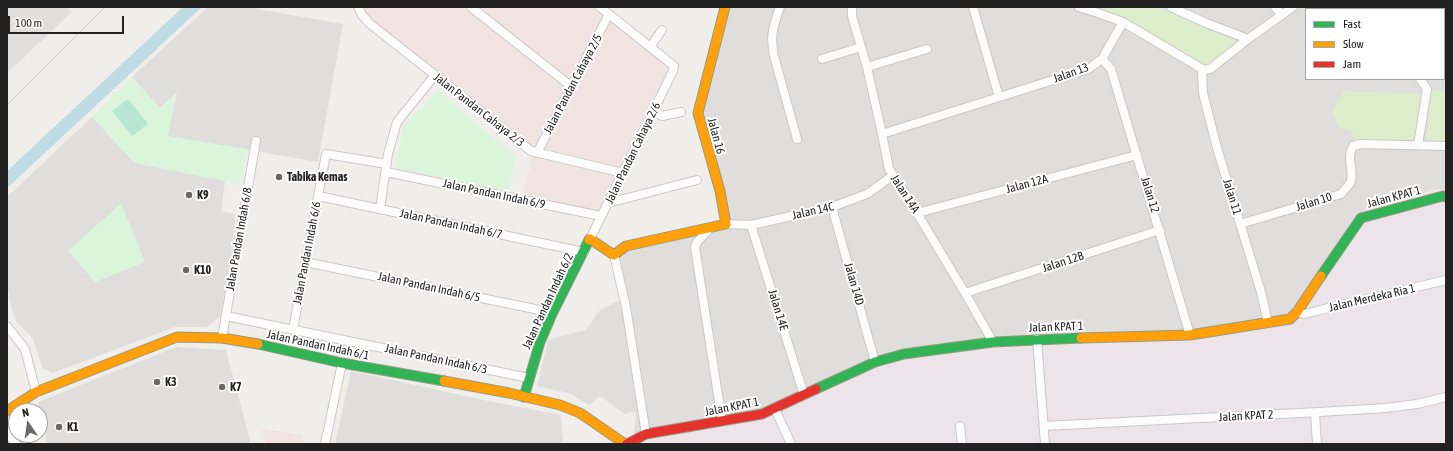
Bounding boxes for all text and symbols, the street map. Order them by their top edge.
scale bar [10,8,126,34]
legend [1305,8,1445,80]
text: 100 m [15,16,42,30]
text: Fast [1343,17,1361,31]
street label: Jalan Pandan Cahaya 2/5 [541,32,605,136]
text: Slow [1343,37,1364,51]
text: Jam [1343,57,1361,71]
street label: Jalan 13 [1051,60,1091,86]
street label: Jalan Pandan Cahaya 2/3 [431,70,527,150]
street label: Jalan Pandan Cahaya 2/6 [602,100,664,206]
street label: Jalan 16 [704,116,728,156]
place label: Tabika Kemas [287,170,348,184]
marker: Tabika Kemas [274,172,284,182]
street label: Jalan 14A [887,172,923,216]
street label: Jalan 12A [1004,172,1050,196]
street label: Jalan 12 [1138,175,1162,215]
street label: Jalan Pandan Indah 6/9 [441,176,547,212]
street label: Jalan 11 [1220,177,1244,217]
street label: Jalan KPAT 1 [1366,183,1422,211]
street label: Jalan Pandan Indah 6/8 [223,186,255,292]
place label: K9 [197,188,209,202]
marker: K9 [184,190,194,200]
street label: Jalan 10 [1294,190,1334,214]
street label: Jalan 14C [791,199,835,223]
street label: Jalan Pandan Indah 6/6 [290,200,324,306]
street label: Jalan Pandan Indah 6/7 [398,206,504,242]
street label: Jalan 12B [1041,249,1085,275]
street label: Jalan Pandan Indah 6/2 [519,251,577,351]
street label: Jalan 14D [841,261,867,307]
place label: K10 [194,263,211,277]
marker: K10 [181,265,191,275]
street label: Jalan Pandan Indah 6/5 [376,269,482,305]
street label: Jalan Merdeka Ria 1 [1328,281,1416,315]
street label: Jalan 14E [765,288,791,332]
street label: Jalan KPAT 1 [1028,319,1084,335]
street label: Jalan Pandan Indah 6/1 [265,327,371,363]
street label: Jalan Pandan Indah 6/3 [383,341,489,377]
place label: K3 [165,375,177,389]
marker: K3 [152,377,162,387]
place label: K7 [230,380,242,394]
marker: K7 [217,382,227,392]
street label: Jalan KPAT 1 [704,395,760,419]
north arrow [8,403,48,443]
text: N [21,406,30,419]
street label: Jalan KPAT 2 [1218,407,1274,425]
place label: K1 [67,420,79,434]
marker: K1 [54,422,64,432]

